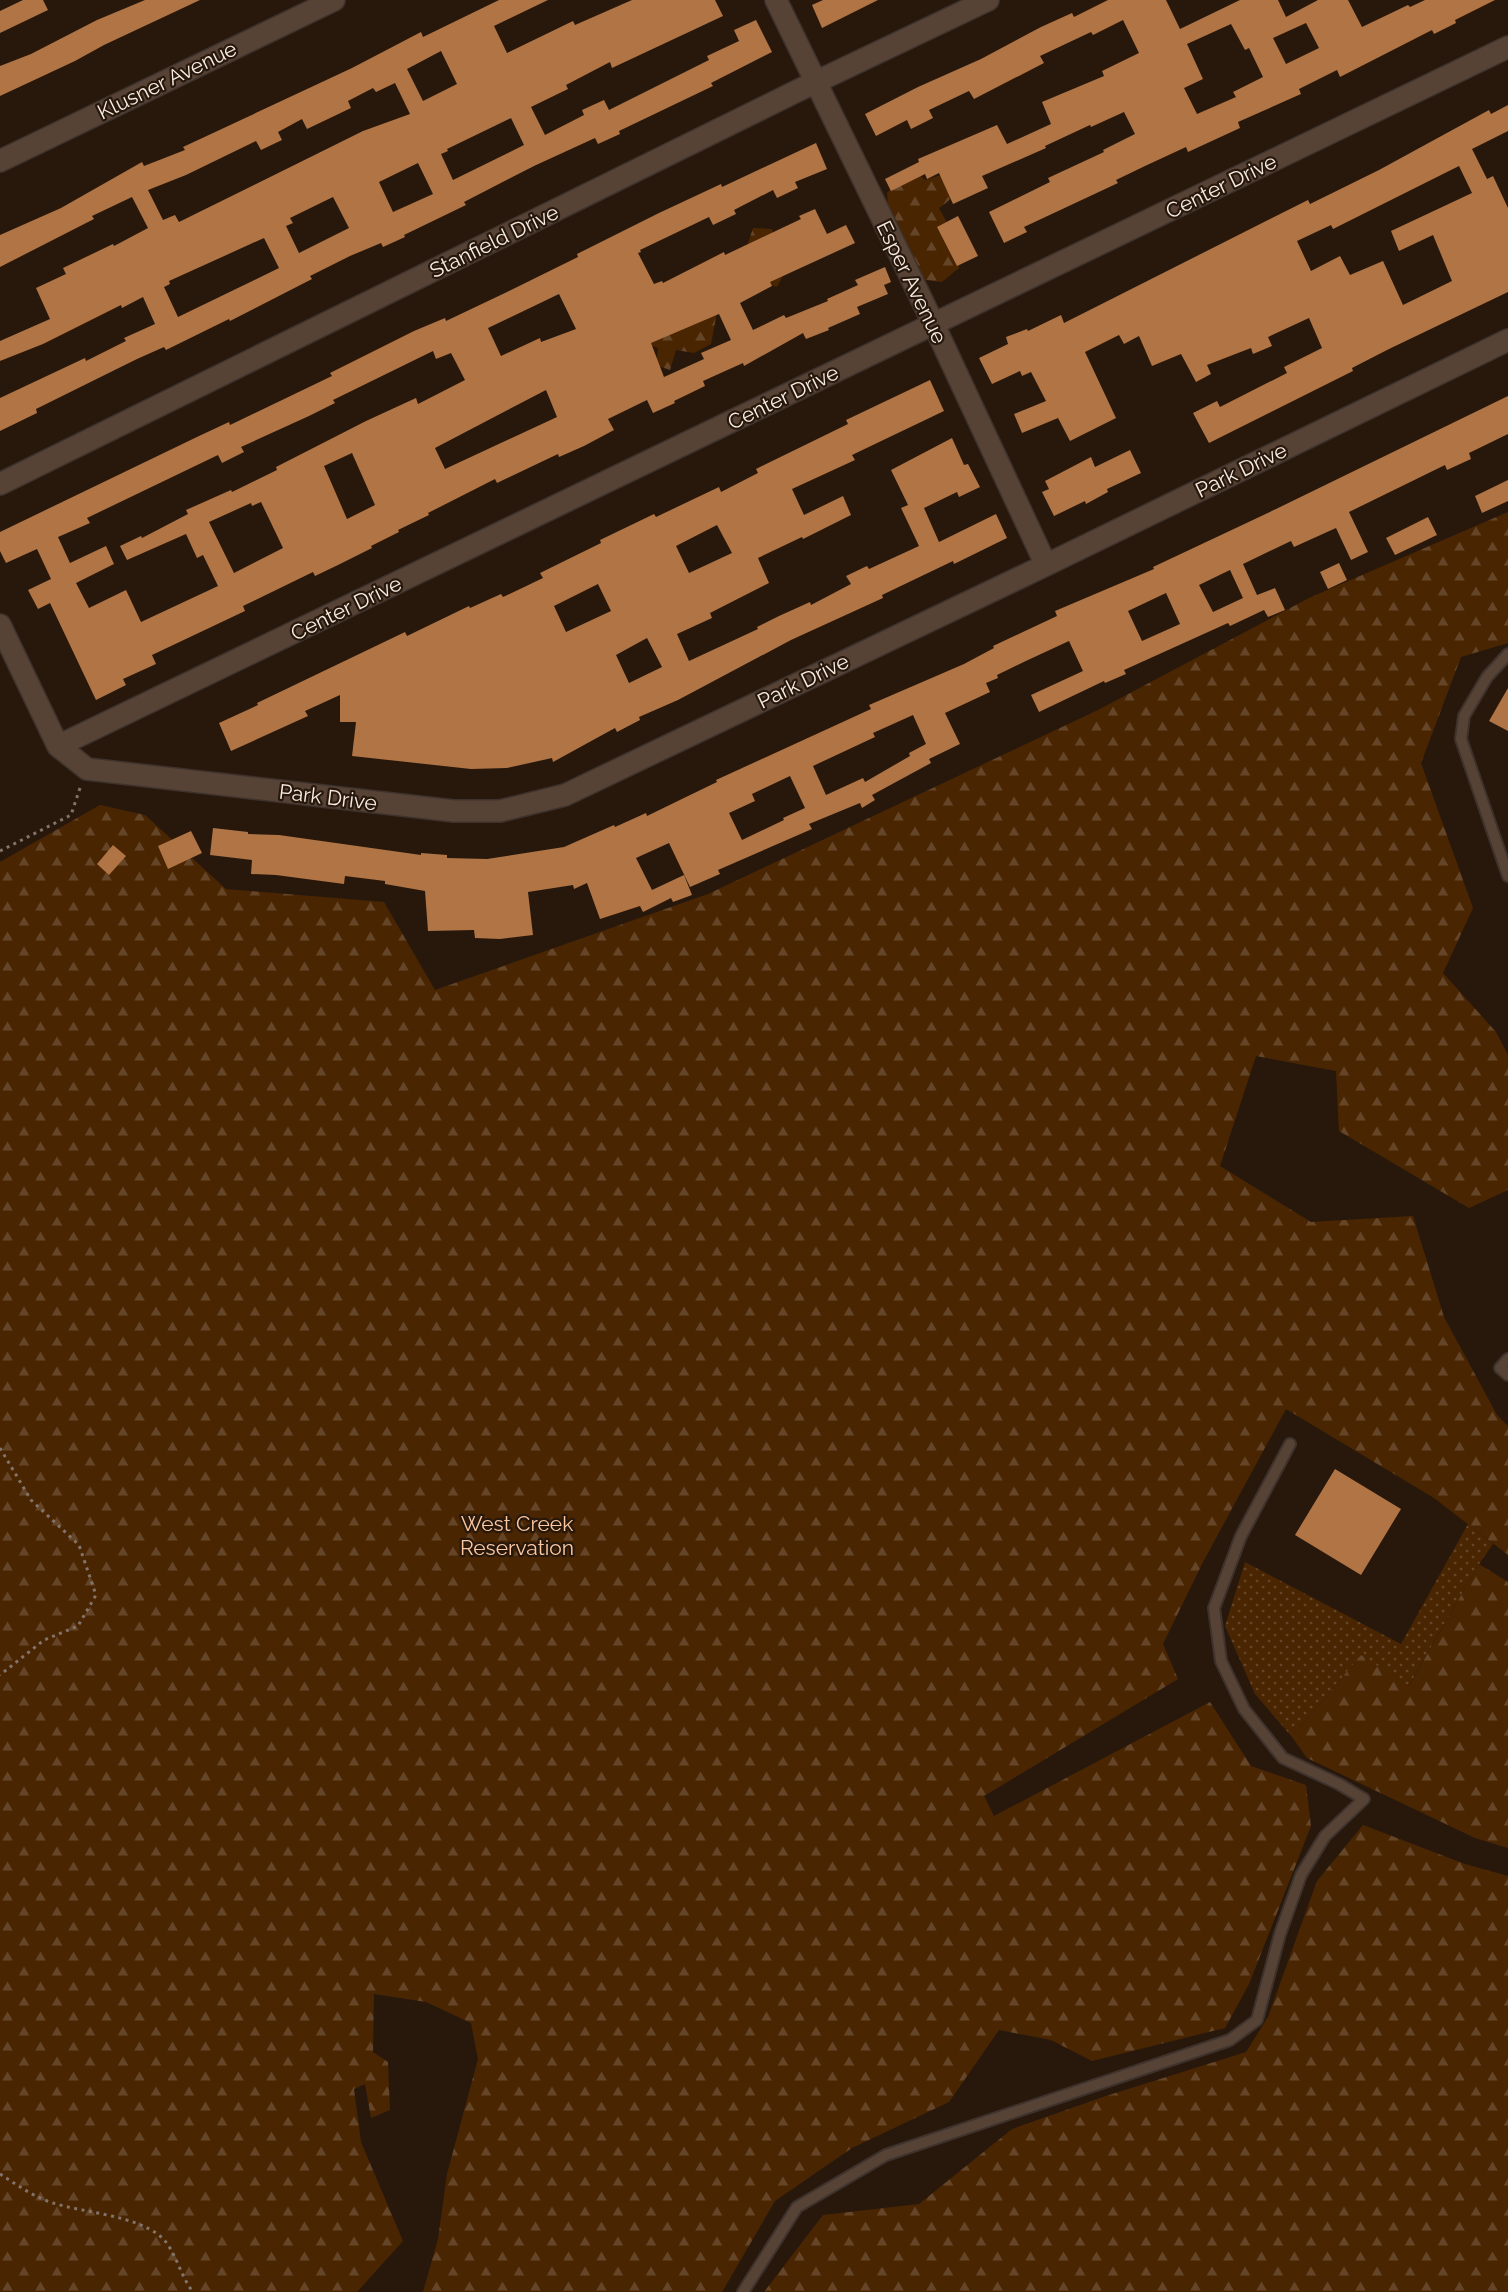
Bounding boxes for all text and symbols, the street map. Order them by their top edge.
street label: Klusner Avenue [93,36,241,124]
street label: Center Drive [1161,148,1281,224]
street label: Stanfield Drive [425,199,563,283]
street label: Esper Avenue [872,217,952,347]
street label: Center Drive [723,359,843,435]
street label: Park Drive [1191,437,1291,503]
street label: Center Drive [286,570,406,646]
street label: Park Drive [753,648,853,714]
street label: Park Drive [278,779,378,815]
park label: West Creek Reservation [460,1511,574,1560]

